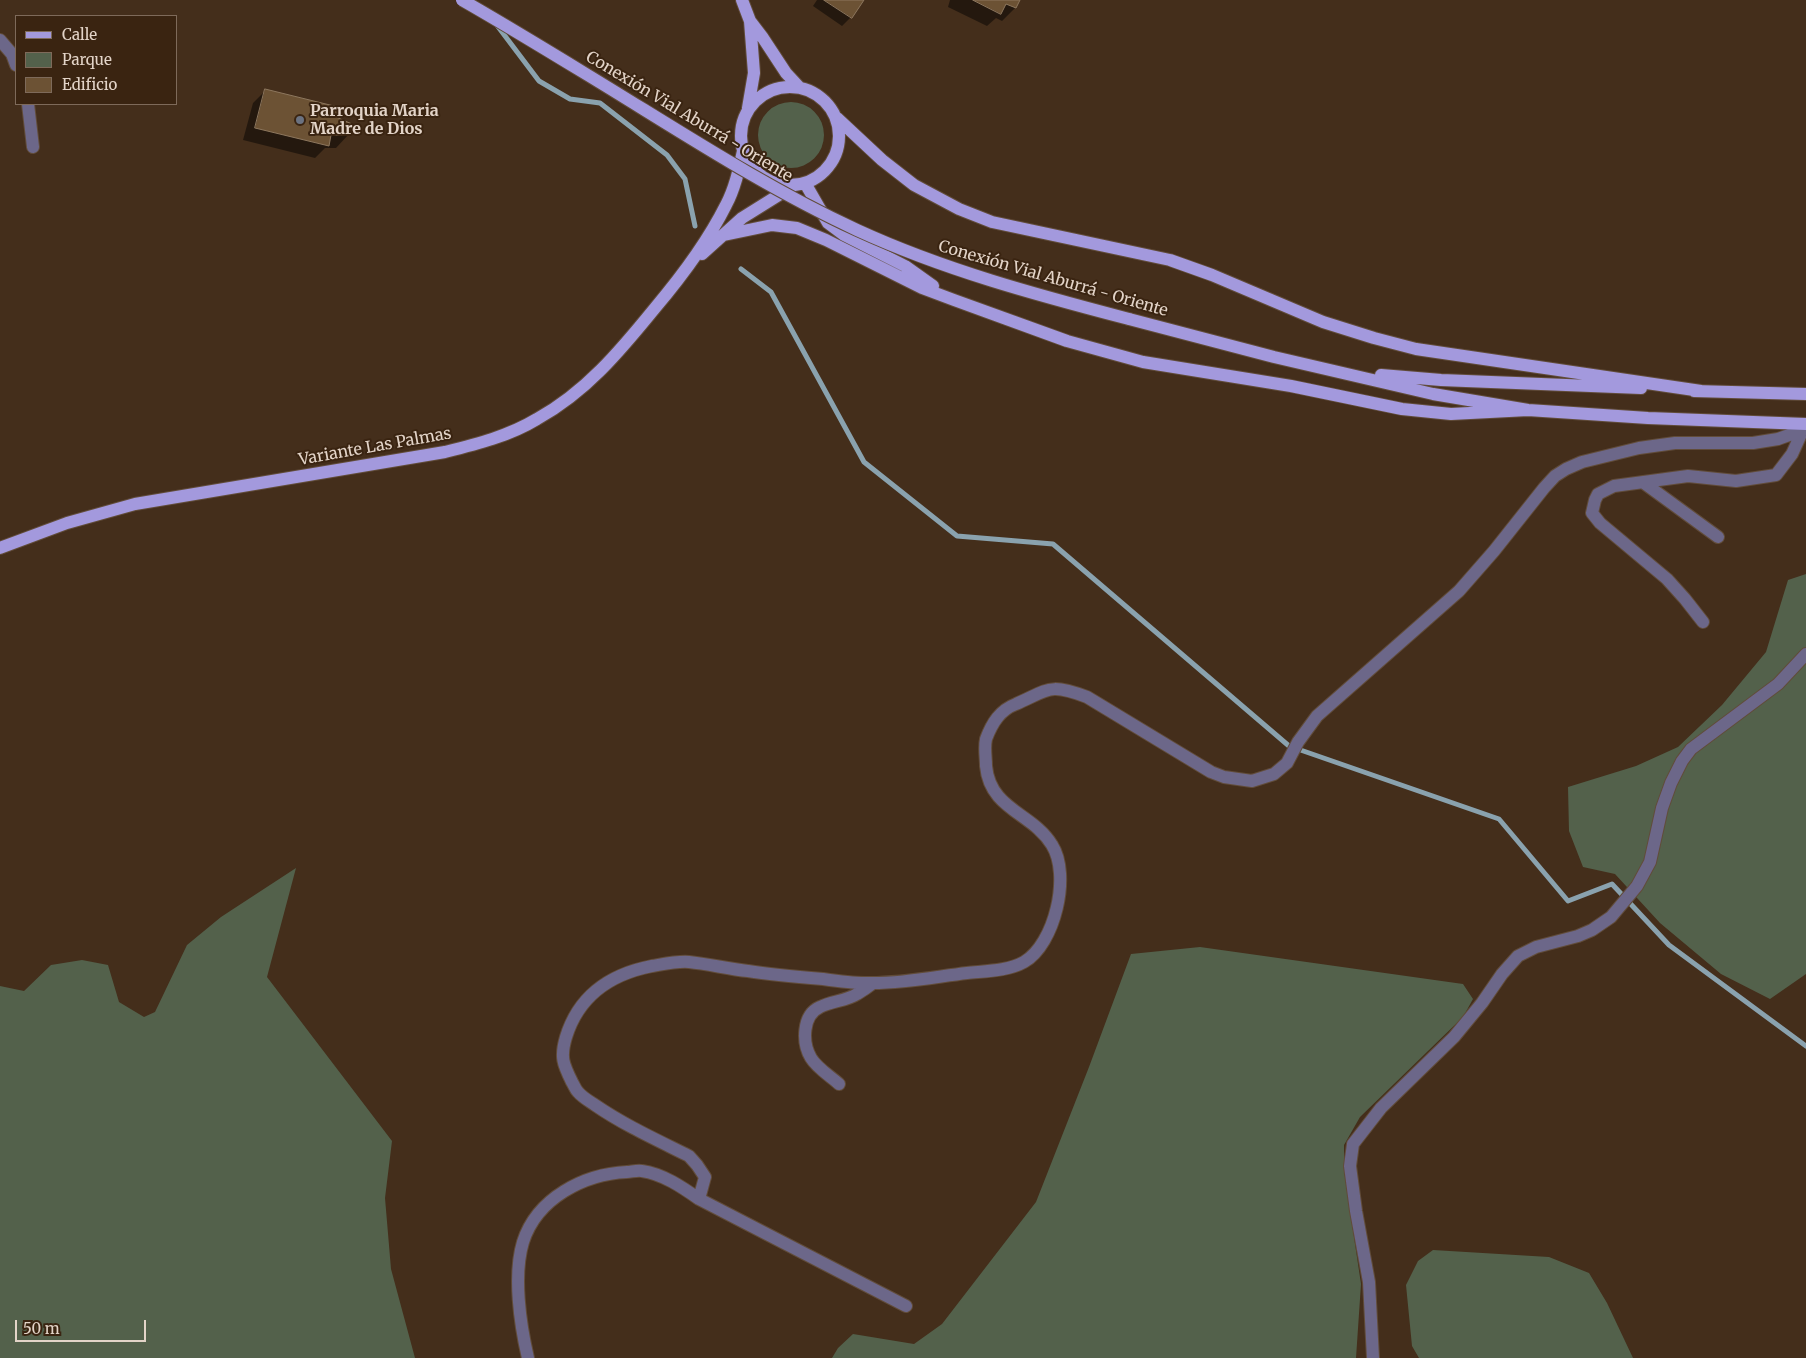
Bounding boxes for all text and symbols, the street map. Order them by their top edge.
legend [15,15,178,105]
text: Calle [62,25,97,44]
street label: Conexión Vial Aburrá - Oriente [582,48,796,186]
text: Parque [62,50,112,69]
text: Edificio [62,75,117,94]
place label: Parroquia Maria Madre de Dios [310,101,439,139]
marker: Parroquia Maria Madre de Dios [294,114,306,126]
street label: Conexión Vial Aburrá - Oriente [936,237,1170,321]
street label: Variante Las Palmas [297,424,453,470]
scale bar [18,1310,149,1342]
text: 50 m [23,1319,60,1338]

